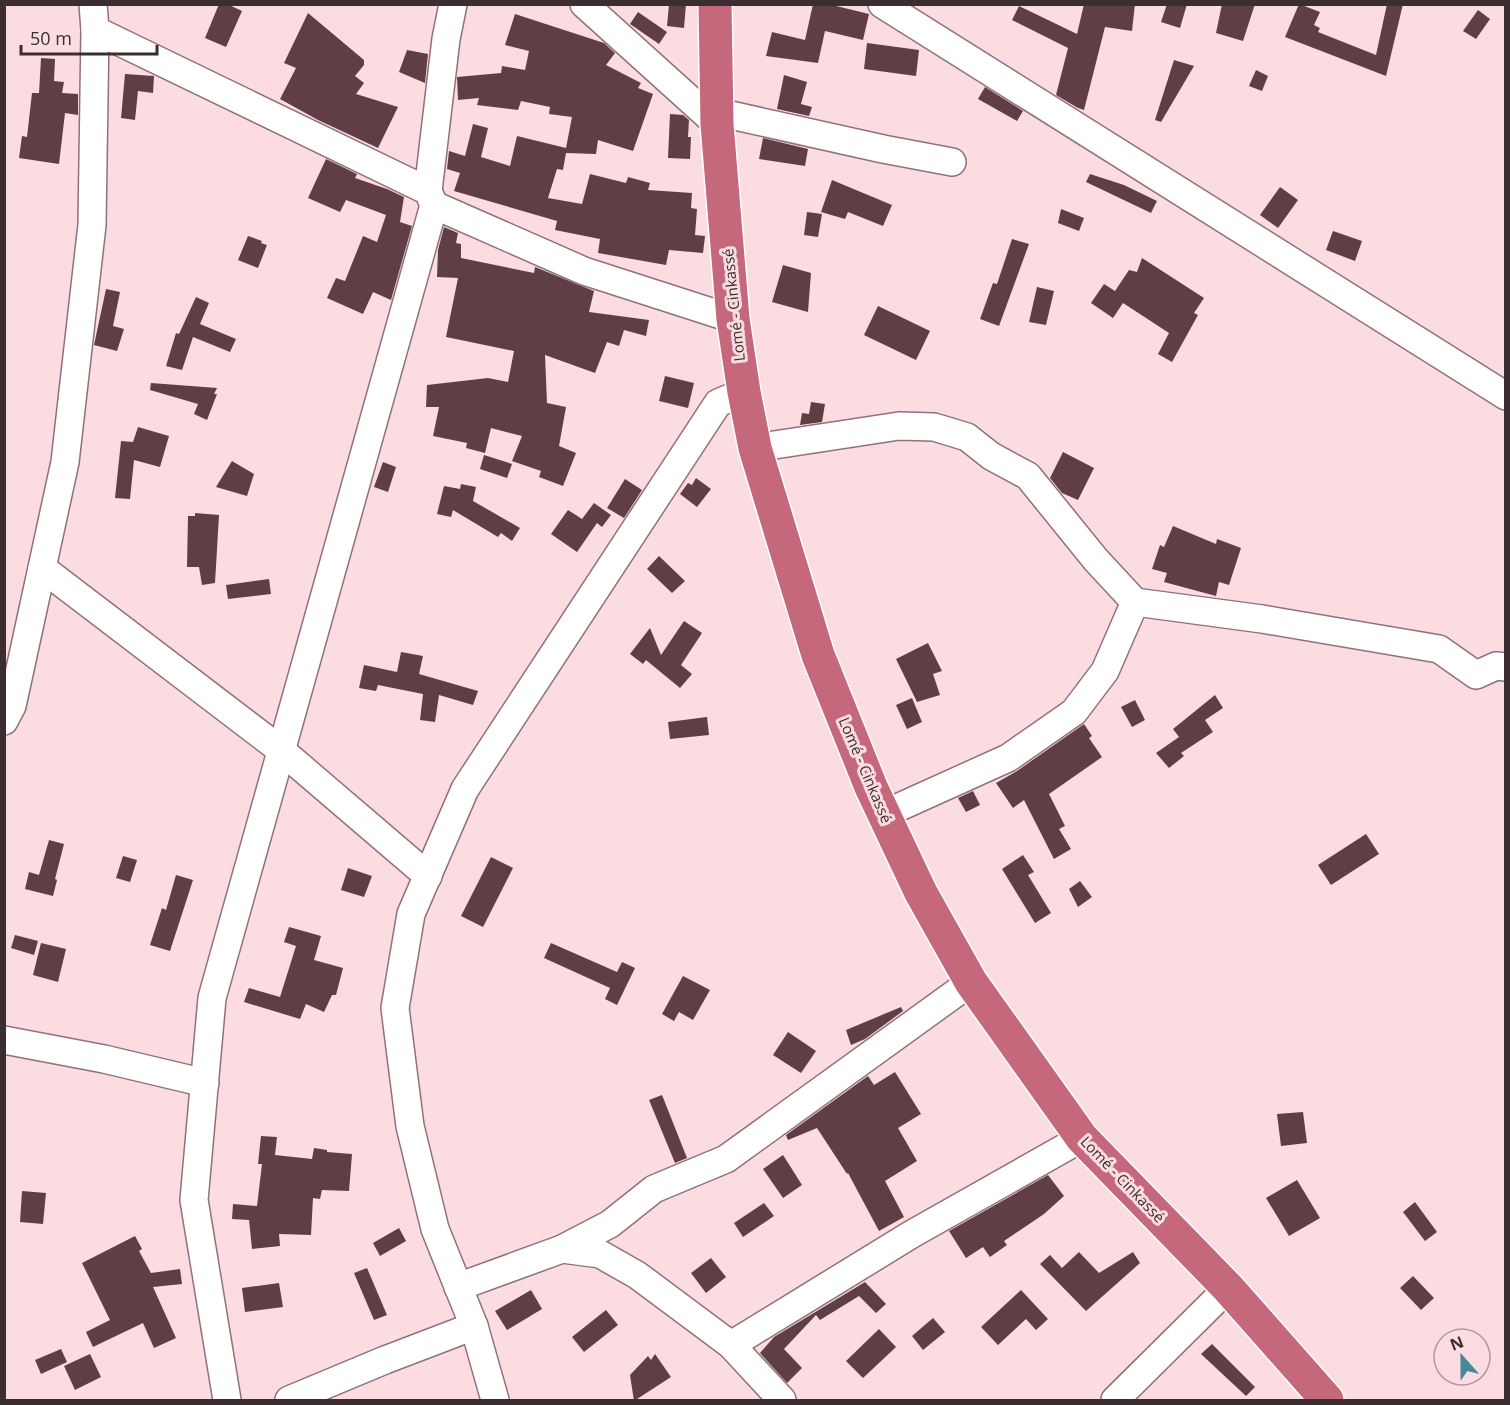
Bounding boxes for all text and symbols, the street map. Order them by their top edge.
scale bar [21,18,158,56]
text: 50 m [30,26,72,50]
street label: Lomé - Cinkassé [717,248,749,362]
street label: Lomé - Cinkassé [835,714,897,826]
street label: Lomé - Cinkassé [1077,1131,1169,1227]
north arrow [1432,1327,1492,1387]
text: N [1447,1330,1467,1356]

